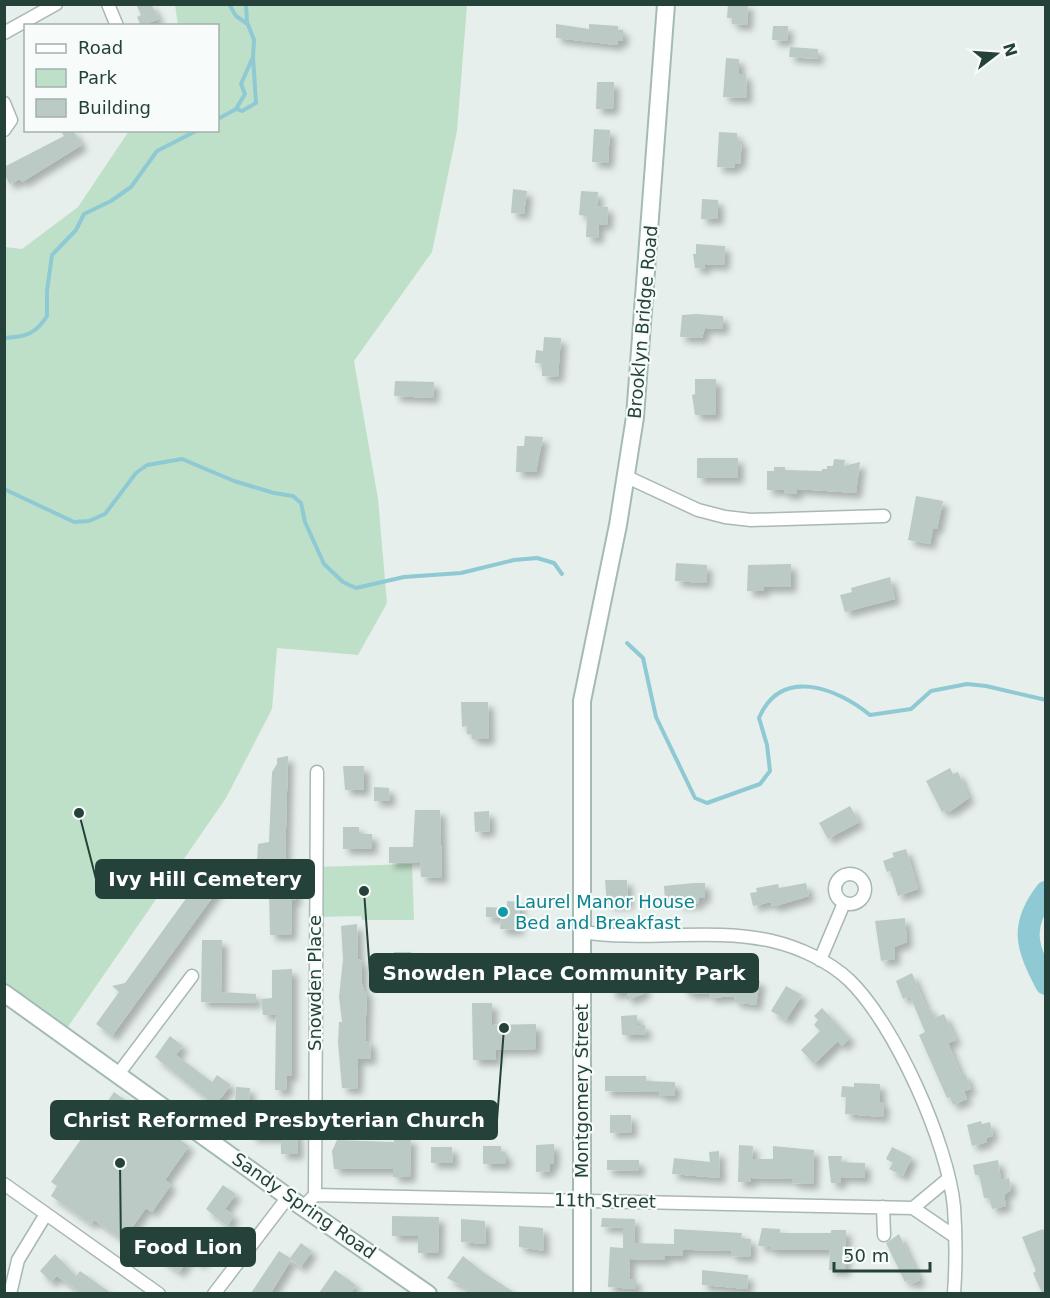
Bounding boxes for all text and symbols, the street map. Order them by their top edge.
legend [24,24,219,132]
north arrow [966,24,1026,84]
text: Road [78,37,123,58]
text: N [999,41,1021,59]
text: Park [78,67,117,88]
text: Building [78,97,151,118]
street label: Brooklyn Bridge Road [624,224,661,420]
callout: Ivy Hill Cemetery [96,860,314,898]
text: Ivy Hill Cemetery [108,867,302,891]
place label: Laurel Manor House Bed and Breakfast [515,891,695,933]
marker: Laurel Manor House Bed and Breakfast [496,905,510,919]
street label: Snowden Place [304,915,325,1051]
callout: Snowden Place Community Park [370,954,758,992]
text: Snowden Place Community Park [382,961,746,985]
street label: Montgomery Street [571,1004,592,1178]
callout: Christ Reformed Presbyterian Church [51,1101,497,1139]
text: Christ Reformed Presbyterian Church [63,1108,485,1132]
street label: Sandy Spring Road [228,1148,380,1263]
street label: 11th Street [554,1189,656,1212]
callout: Food Lion [121,1228,255,1266]
text: Food Lion [133,1235,243,1259]
scale bar [834,1235,930,1273]
text: 50 m [843,1245,889,1266]

